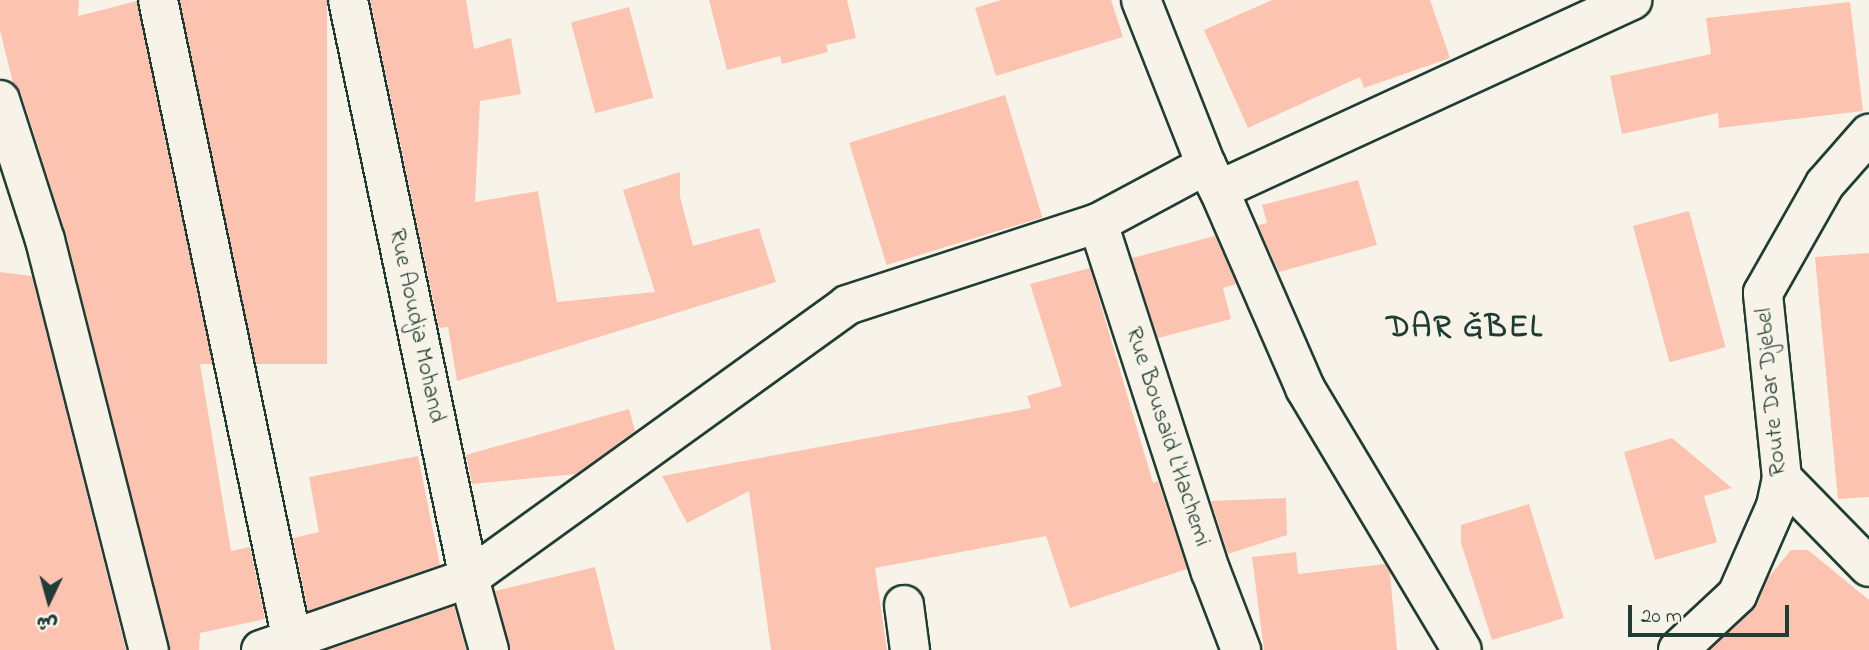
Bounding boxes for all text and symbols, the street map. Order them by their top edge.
street label: Rue Aoudja Mohand [381,226,451,426]
street label: Route Dar Djebel [1750,307,1794,477]
district label: DAR ǦBEL [1387,310,1543,348]
street label: Rue Bousaid L'Hachemi [1118,324,1216,550]
north arrow [14,566,84,636]
scale bar [1631,590,1792,634]
text: 20 m [1641,602,1682,632]
text: ش [36,608,59,637]

